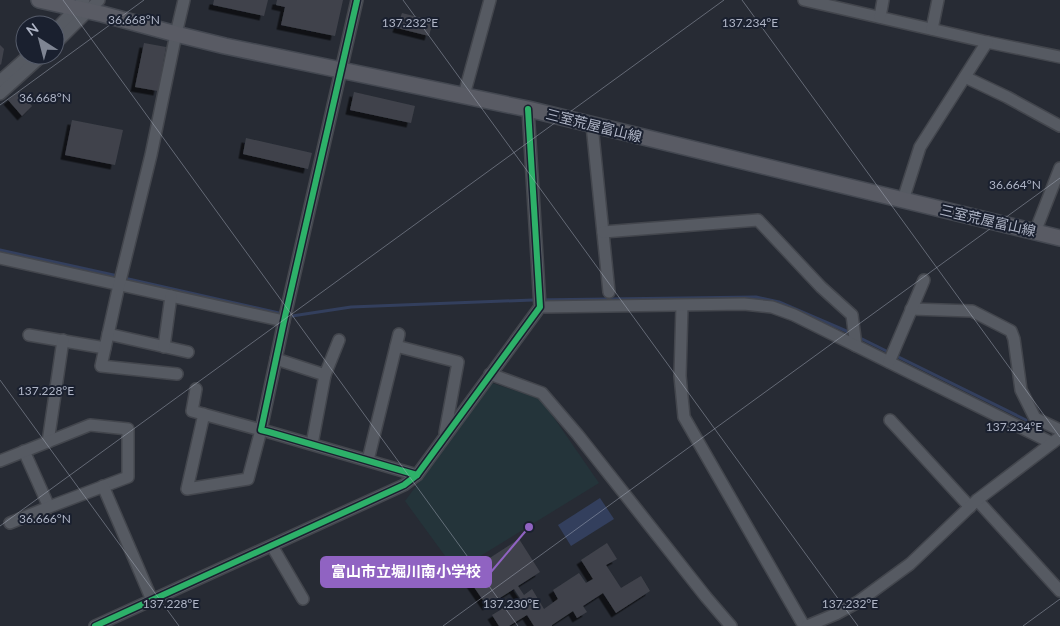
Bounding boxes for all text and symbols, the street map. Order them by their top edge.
text: 36.668°N [108,12,160,27]
north arrow [15,15,65,65]
text: 137.232°E [382,15,438,30]
text: 137.234°E [722,15,778,30]
text: N [23,19,41,39]
text: 36.668°N [19,90,71,105]
street label: 三室荒屋富山線 [544,105,644,145]
text: 36.664°N [989,177,1041,192]
street label: 三室荒屋富山線 [938,201,1038,239]
text: 137.228°E [18,383,74,398]
text: 137.234°E [986,419,1042,434]
text: 36.666°N [19,511,71,526]
callout: 富山市立堀川南小学校 [321,557,491,587]
text: 富山市立堀川南小学校 [331,562,481,580]
text: 137.228°E [143,596,199,611]
text: 137.230°E [483,596,539,611]
text: 137.232°E [822,596,878,611]

